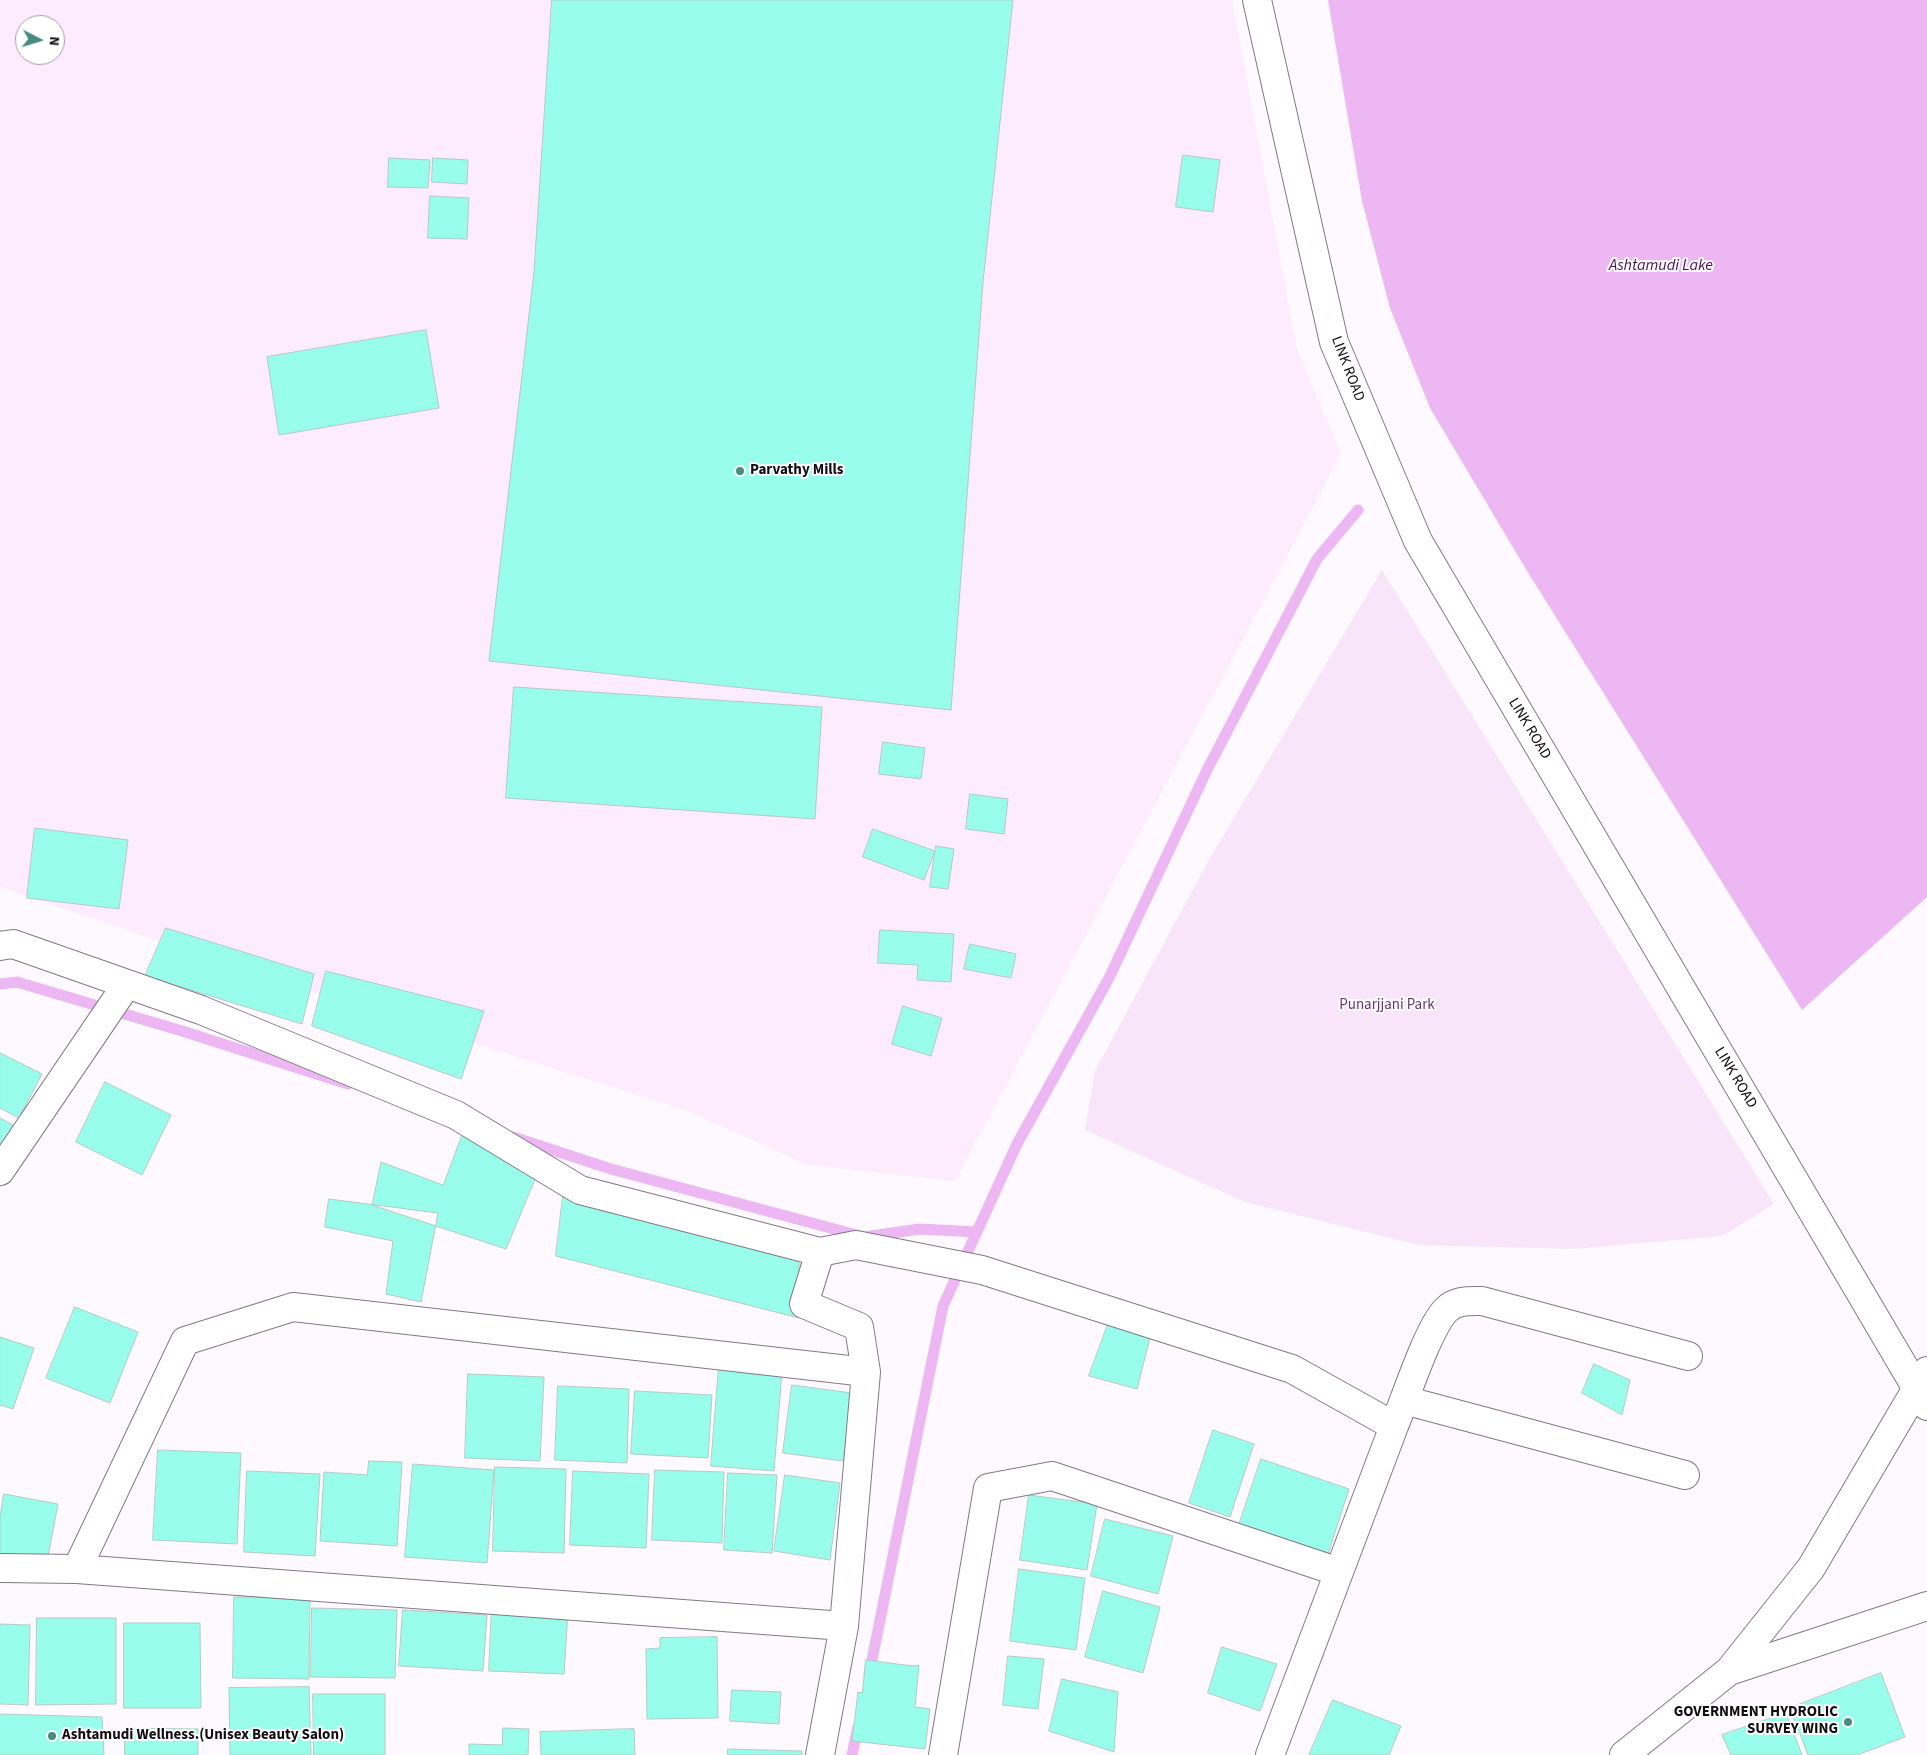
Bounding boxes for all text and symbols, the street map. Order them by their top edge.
north arrow [15,15,65,65]
text: N [44,36,64,47]
water label: Ashtamudi Lake [1609,256,1713,276]
street label: LINK ROAD [1326,334,1368,404]
place label: Parvathy Mills [750,462,844,480]
marker: Parvathy Mills [734,465,746,477]
street label: LINK ROAD [1504,695,1554,763]
park label: Punarjjani Park [1339,997,1435,1015]
street label: LINK ROAD [1710,1044,1760,1112]
place label: GOVERNMENT HYDROLIC SURVEY WING [1674,1704,1838,1739]
marker: GOVERNMENT HYDROLIC SURVEY WING [1842,1716,1854,1728]
place label: Ashtamudi Wellness.(Unisex Beauty Salon) [62,1727,344,1745]
marker: Ashtamudi Wellness.(Unisex Beauty Salon) [46,1730,58,1742]

